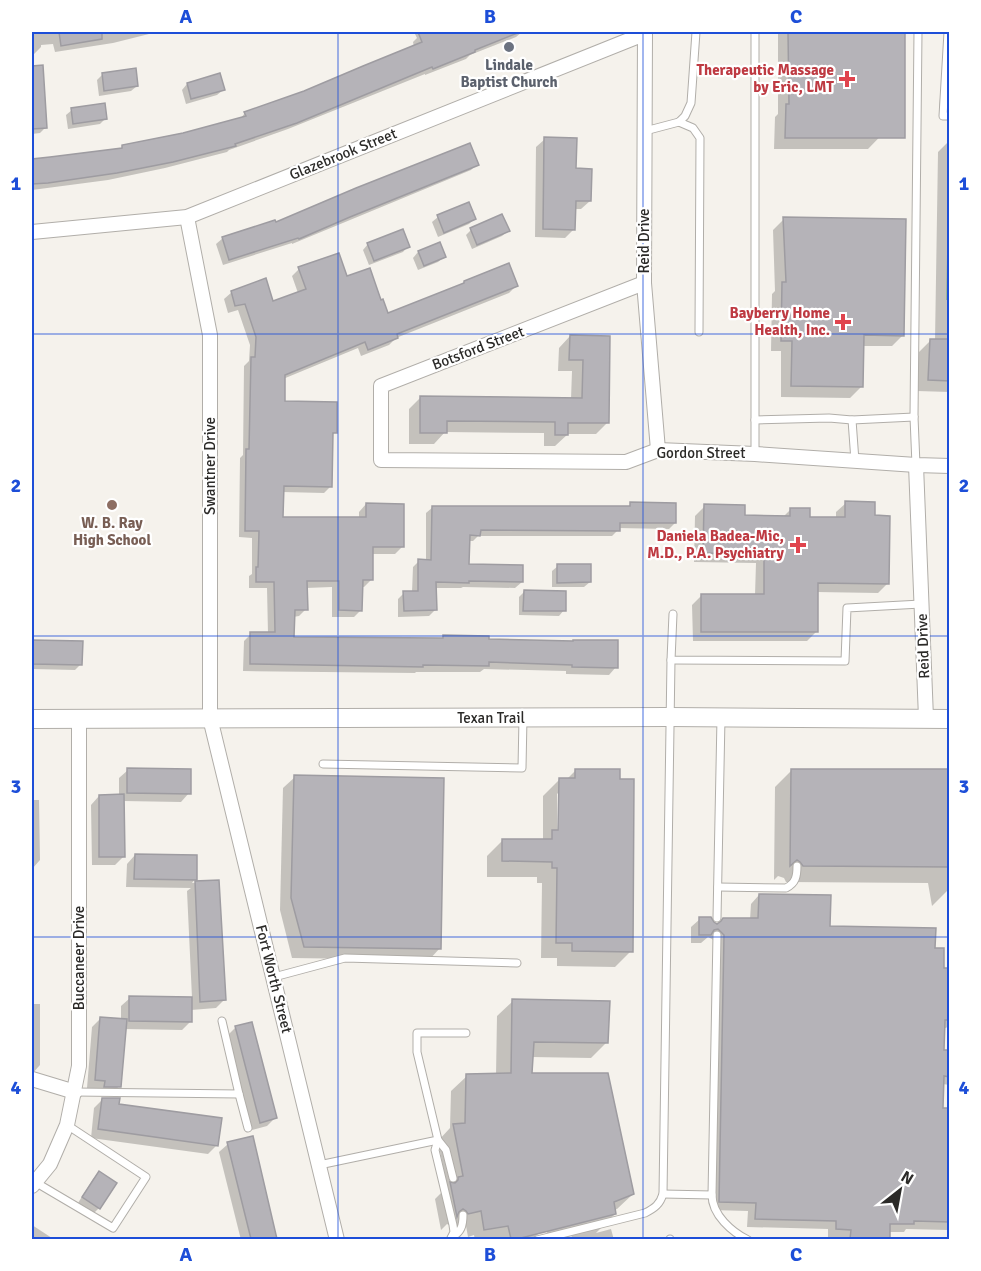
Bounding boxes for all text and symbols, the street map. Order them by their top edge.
text: A [180,4,193,29]
text: B [484,4,496,29]
text: C [790,4,802,29]
marker: Lindale Baptist Church [502,40,516,54]
place label: Lindale Baptist Church [460,56,558,91]
place label: Therapeutic Massage by Eric, LMT [696,61,834,96]
marker: Therapeutic Massage by Eric, LMT [838,70,856,88]
street label: Glazebrook Street [287,124,399,184]
text: 1 [11,171,22,196]
text: 1 [959,171,970,196]
street label: Reid Drive [635,208,653,274]
place label: Bayberry Home Health, Inc. [729,304,830,339]
marker: Bayberry Home Health, Inc. [834,313,852,331]
street label: Botsford Street [430,322,526,374]
street label: Swantner Drive [201,417,219,515]
street label: Gordon Street [656,444,746,462]
text: 2 [11,473,21,498]
text: 2 [959,473,969,498]
marker: W. B. Ray High School [105,498,119,512]
place label: W. B. Ray High School [73,514,151,549]
place label: Daniela Badea-Mic, M.D., P.A. Psychiatry [647,527,785,562]
marker: Daniela Badea-Mic, M.D., P.A. Psychiatry [789,536,807,554]
street label: Reid Drive [913,613,933,679]
street label: Texan Trail [457,709,525,727]
text: 3 [11,774,21,799]
text: 3 [959,774,969,799]
street label: Buccaneer Drive [70,906,88,1010]
street label: Fort Worth Street [252,923,296,1035]
text: 4 [11,1075,22,1100]
text: 4 [959,1075,970,1100]
north arrow [870,1160,930,1220]
text: N [897,1167,917,1189]
text: A [180,1242,193,1267]
text: B [484,1242,496,1267]
text: C [790,1242,802,1267]

